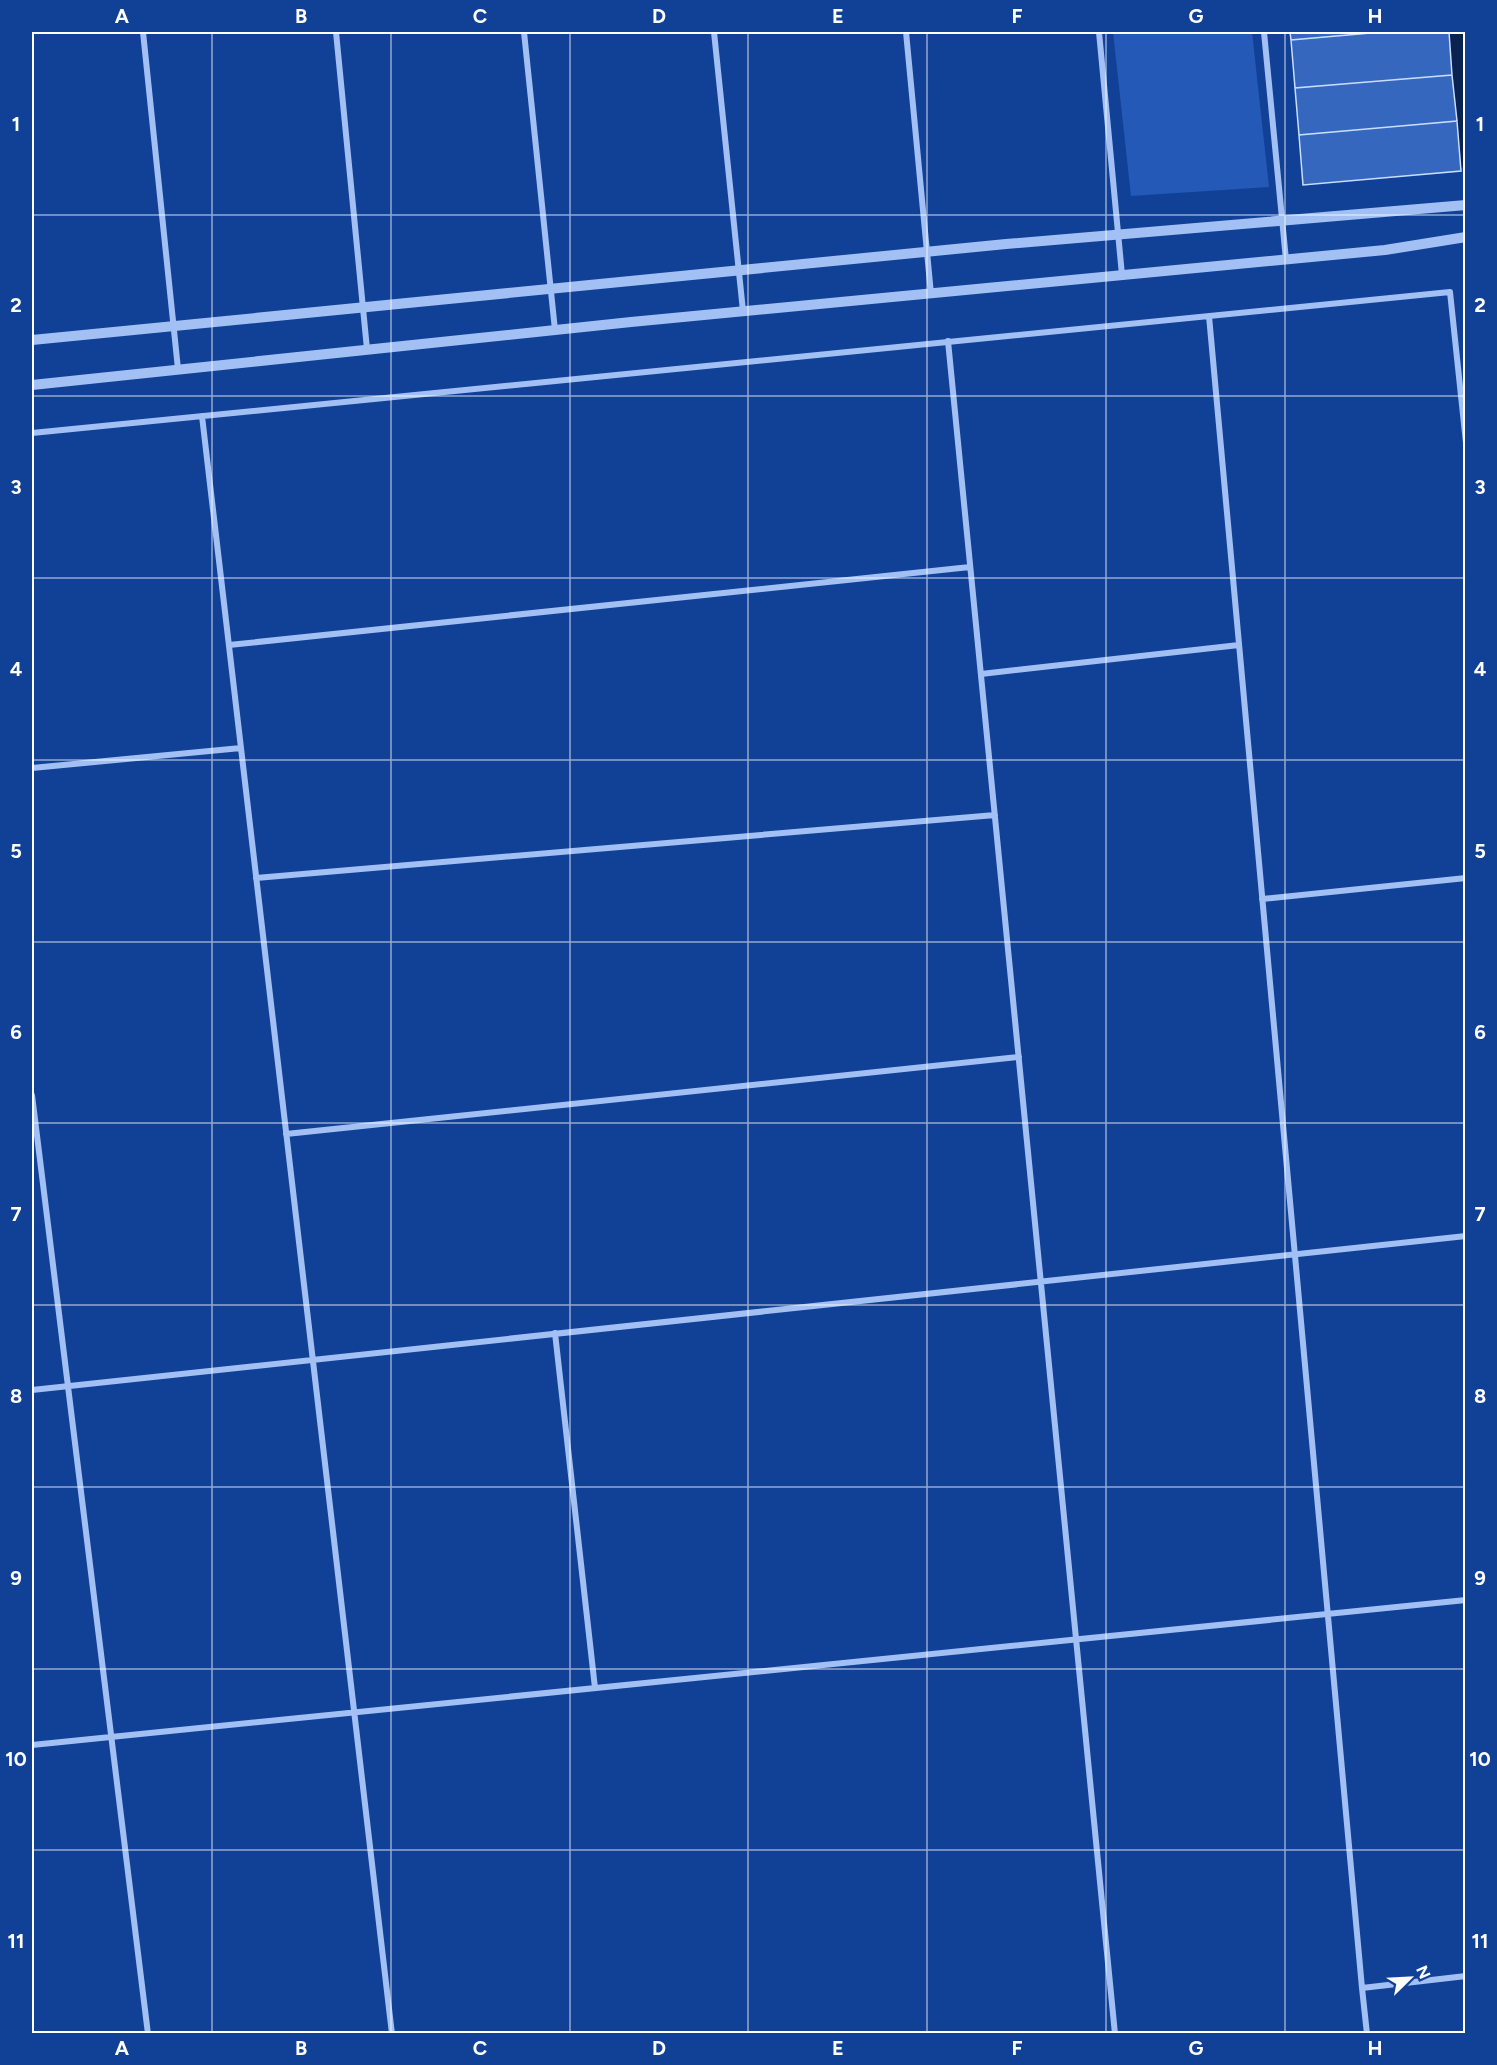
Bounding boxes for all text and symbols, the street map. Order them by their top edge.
text: A [115,4,130,28]
text: B [295,4,307,28]
text: C [473,4,487,28]
text: D [652,4,666,28]
text: E [832,4,844,28]
text: F [1011,4,1023,28]
text: G [1189,4,1204,28]
text: H [1368,4,1383,28]
text: 1 [12,112,20,136]
text: 1 [1476,112,1484,136]
text: 2 [10,293,22,317]
text: 2 [1474,293,1486,317]
text: 3 [10,475,22,499]
text: 3 [1474,475,1486,499]
text: 4 [10,657,23,681]
text: 4 [1474,657,1487,681]
text: 5 [10,839,22,863]
text: 5 [1474,839,1486,863]
text: 6 [10,1020,22,1044]
text: 6 [1474,1020,1486,1044]
text: 7 [10,1202,22,1226]
text: 7 [1474,1202,1486,1226]
text: 8 [10,1384,22,1408]
text: 8 [1474,1384,1486,1408]
text: 9 [10,1566,22,1590]
text: 9 [1474,1566,1486,1590]
text: 10 [5,1747,27,1771]
text: 10 [1469,1747,1491,1771]
text: 11 [8,1929,24,1953]
text: 11 [1472,1929,1488,1953]
north arrow [1380,1948,1440,2008]
text: N [1412,1963,1434,1982]
text: A [115,2036,130,2060]
text: B [295,2036,307,2060]
text: C [473,2036,487,2060]
text: D [652,2036,666,2060]
text: E [832,2036,844,2060]
text: F [1011,2036,1023,2060]
text: G [1189,2036,1204,2060]
text: H [1368,2036,1383,2060]

